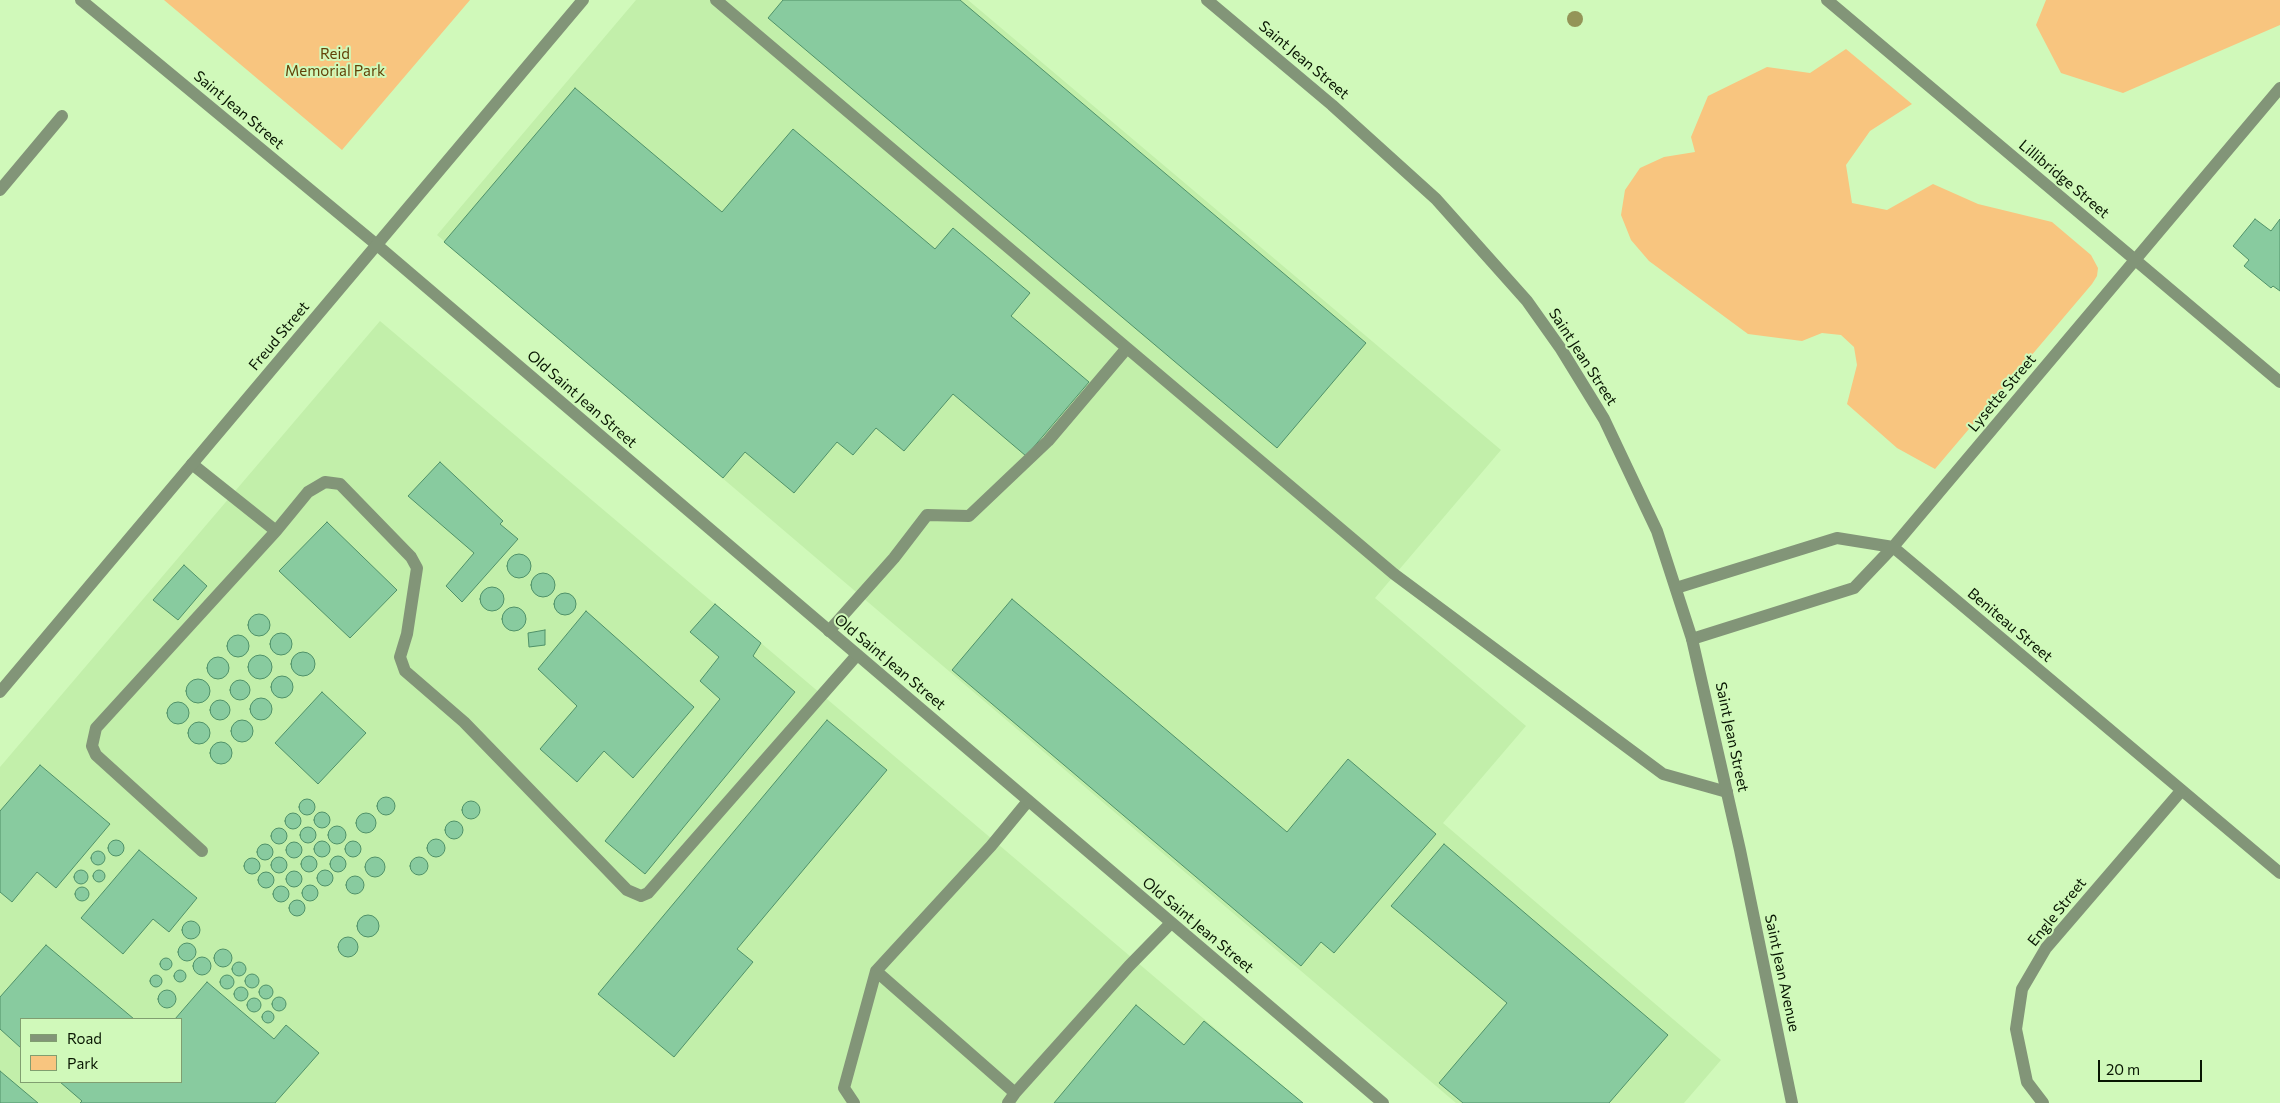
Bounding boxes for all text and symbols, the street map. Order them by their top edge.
street label: Saint Jean Street [1255,17,1353,103]
park label: Reid Memorial Park [285,45,385,80]
street label: Saint Jean Street [190,67,288,153]
street label: Lillibridge Street [2015,136,2113,222]
street label: Freud Street [245,298,313,374]
street label: Saint Jean Street [1545,305,1621,409]
street label: Old Saint Jean Street [523,346,641,452]
street label: Lysette Street [1964,351,2040,435]
street label: Beniteau Street [1964,584,2056,666]
street label: Old Saint Jean Street [831,610,949,714]
street label: Saint Jean Street [1712,680,1752,794]
street label: Old Saint Jean Street [1139,873,1257,977]
street label: Engle Street [2024,874,2090,950]
street label: Saint Jean Avenue [1761,913,1803,1033]
legend [20,1018,182,1083]
text: Road [67,1029,102,1047]
scale bar [2100,1050,2204,1082]
text: Park [67,1054,98,1072]
text: 20 m [2106,1060,2140,1078]

